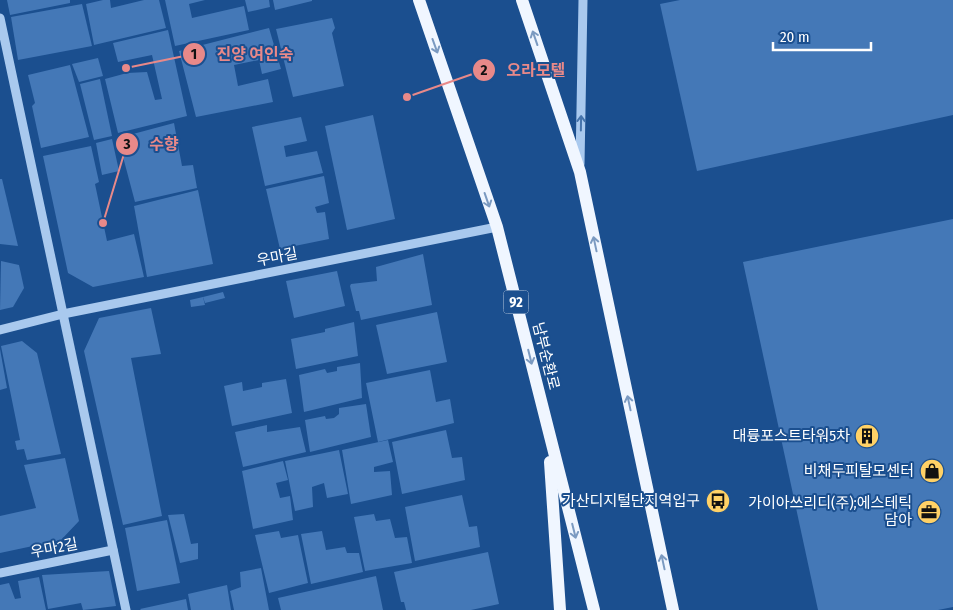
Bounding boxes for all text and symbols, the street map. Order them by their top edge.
scale bar [773,20,870,52]
text: 20 m [780,28,810,46]
one-way arrow [530,31,539,47]
one-way arrow [431,38,441,54]
callout: 진양 여인숙 [181,39,303,70]
text: 1 [191,45,197,63]
text: 진양 여인숙 [217,45,294,64]
callout: 오라모텔 [472,55,576,86]
text: 2 [480,61,488,79]
text: 오라모텔 [507,61,565,80]
one-way arrow [576,115,586,132]
callout: 수향 [115,129,189,160]
text: 3 [122,135,131,153]
text: 수향 [149,135,179,154]
one-way arrow [483,191,493,207]
one-way arrow [590,237,600,253]
street label: 우마길 [255,244,299,270]
road number: 92 [504,290,528,314]
street label: 남부순환로 [529,320,563,392]
one-way arrow [525,348,535,364]
one-way arrow [624,396,633,412]
building icon: 대륭포스트타워5차 [854,423,880,449]
place label: 대륭포스트타워5차 [733,427,850,445]
shop icon: 비채두피탈모센터 [919,458,945,484]
place label: 비채두피탈모센터 [804,462,914,480]
bus stop icon: 가산디지털단지역입구 [705,488,731,514]
place label: 가산디지털단지역입구 [562,492,700,510]
place label: 가이아쓰리디(주);에스테틱 담아 [748,494,912,529]
office icon: 가이아쓰리디(주);에스테틱 담아 [916,499,942,525]
one-way arrow [570,523,579,539]
street label: 우마2길 [29,535,79,561]
one-way arrow [658,555,667,571]

